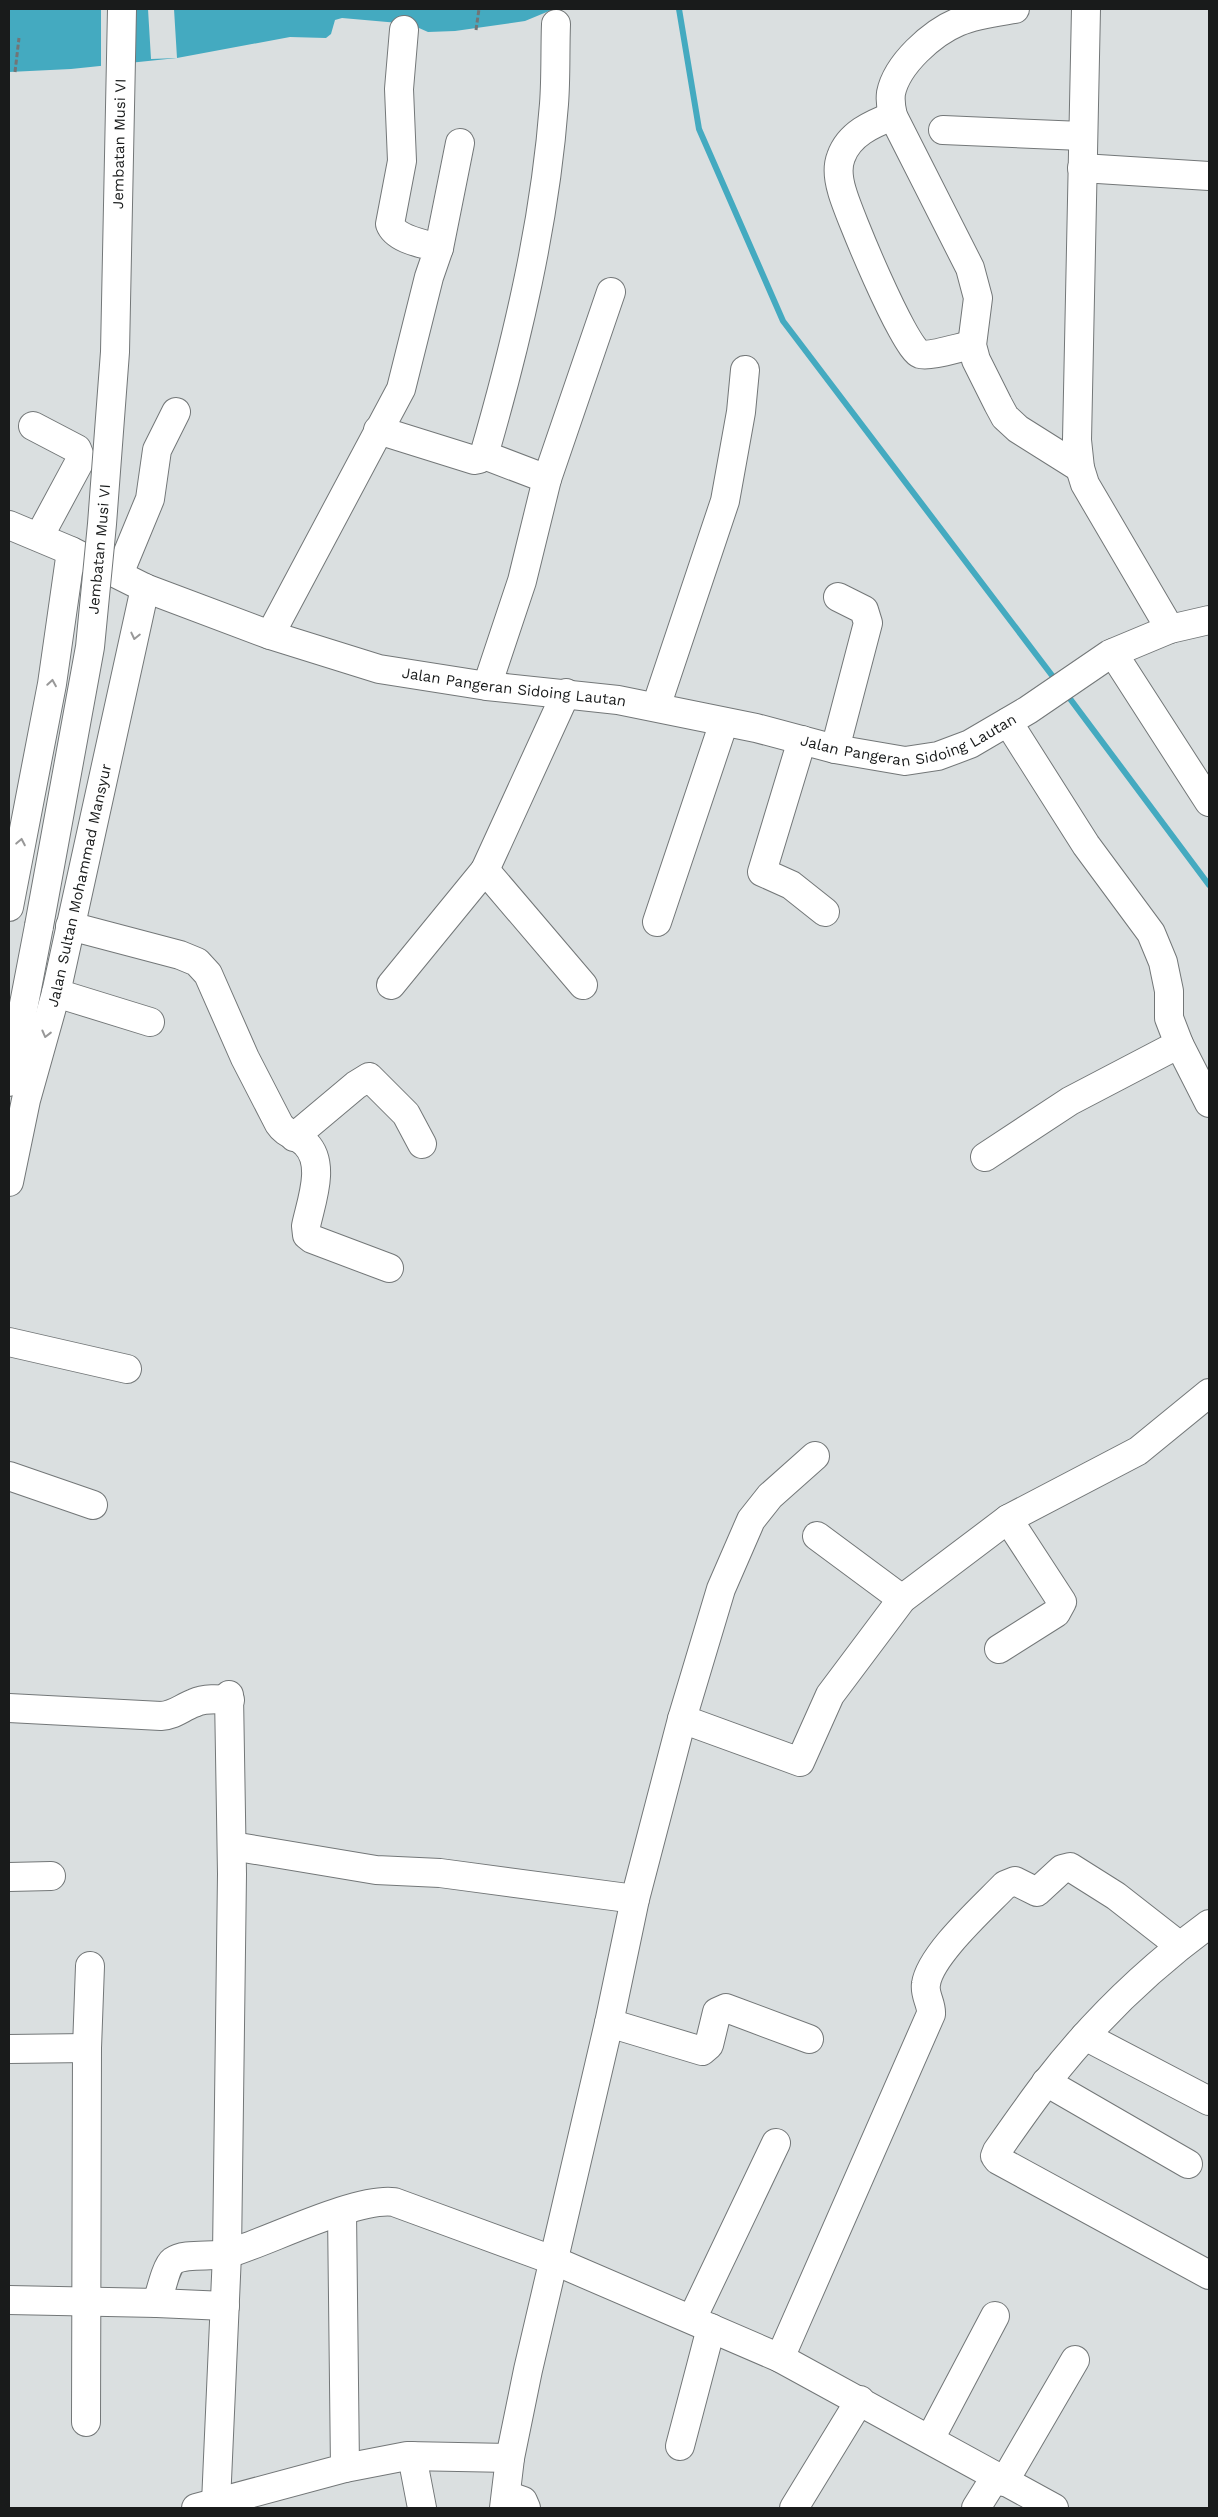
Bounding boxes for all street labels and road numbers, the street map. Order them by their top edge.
street label: Jembatan Musi VI [109,78,130,209]
street label: Jembatan Musi VI [84,483,114,615]
street label: Jalan Pangeran Sidoing Lautan [401,664,628,710]
street label: Jalan Pangeran Sidoing Lautan [799,710,1019,771]
street label: Jalan Sultan Mohammad Mansyur [43,762,115,1009]

